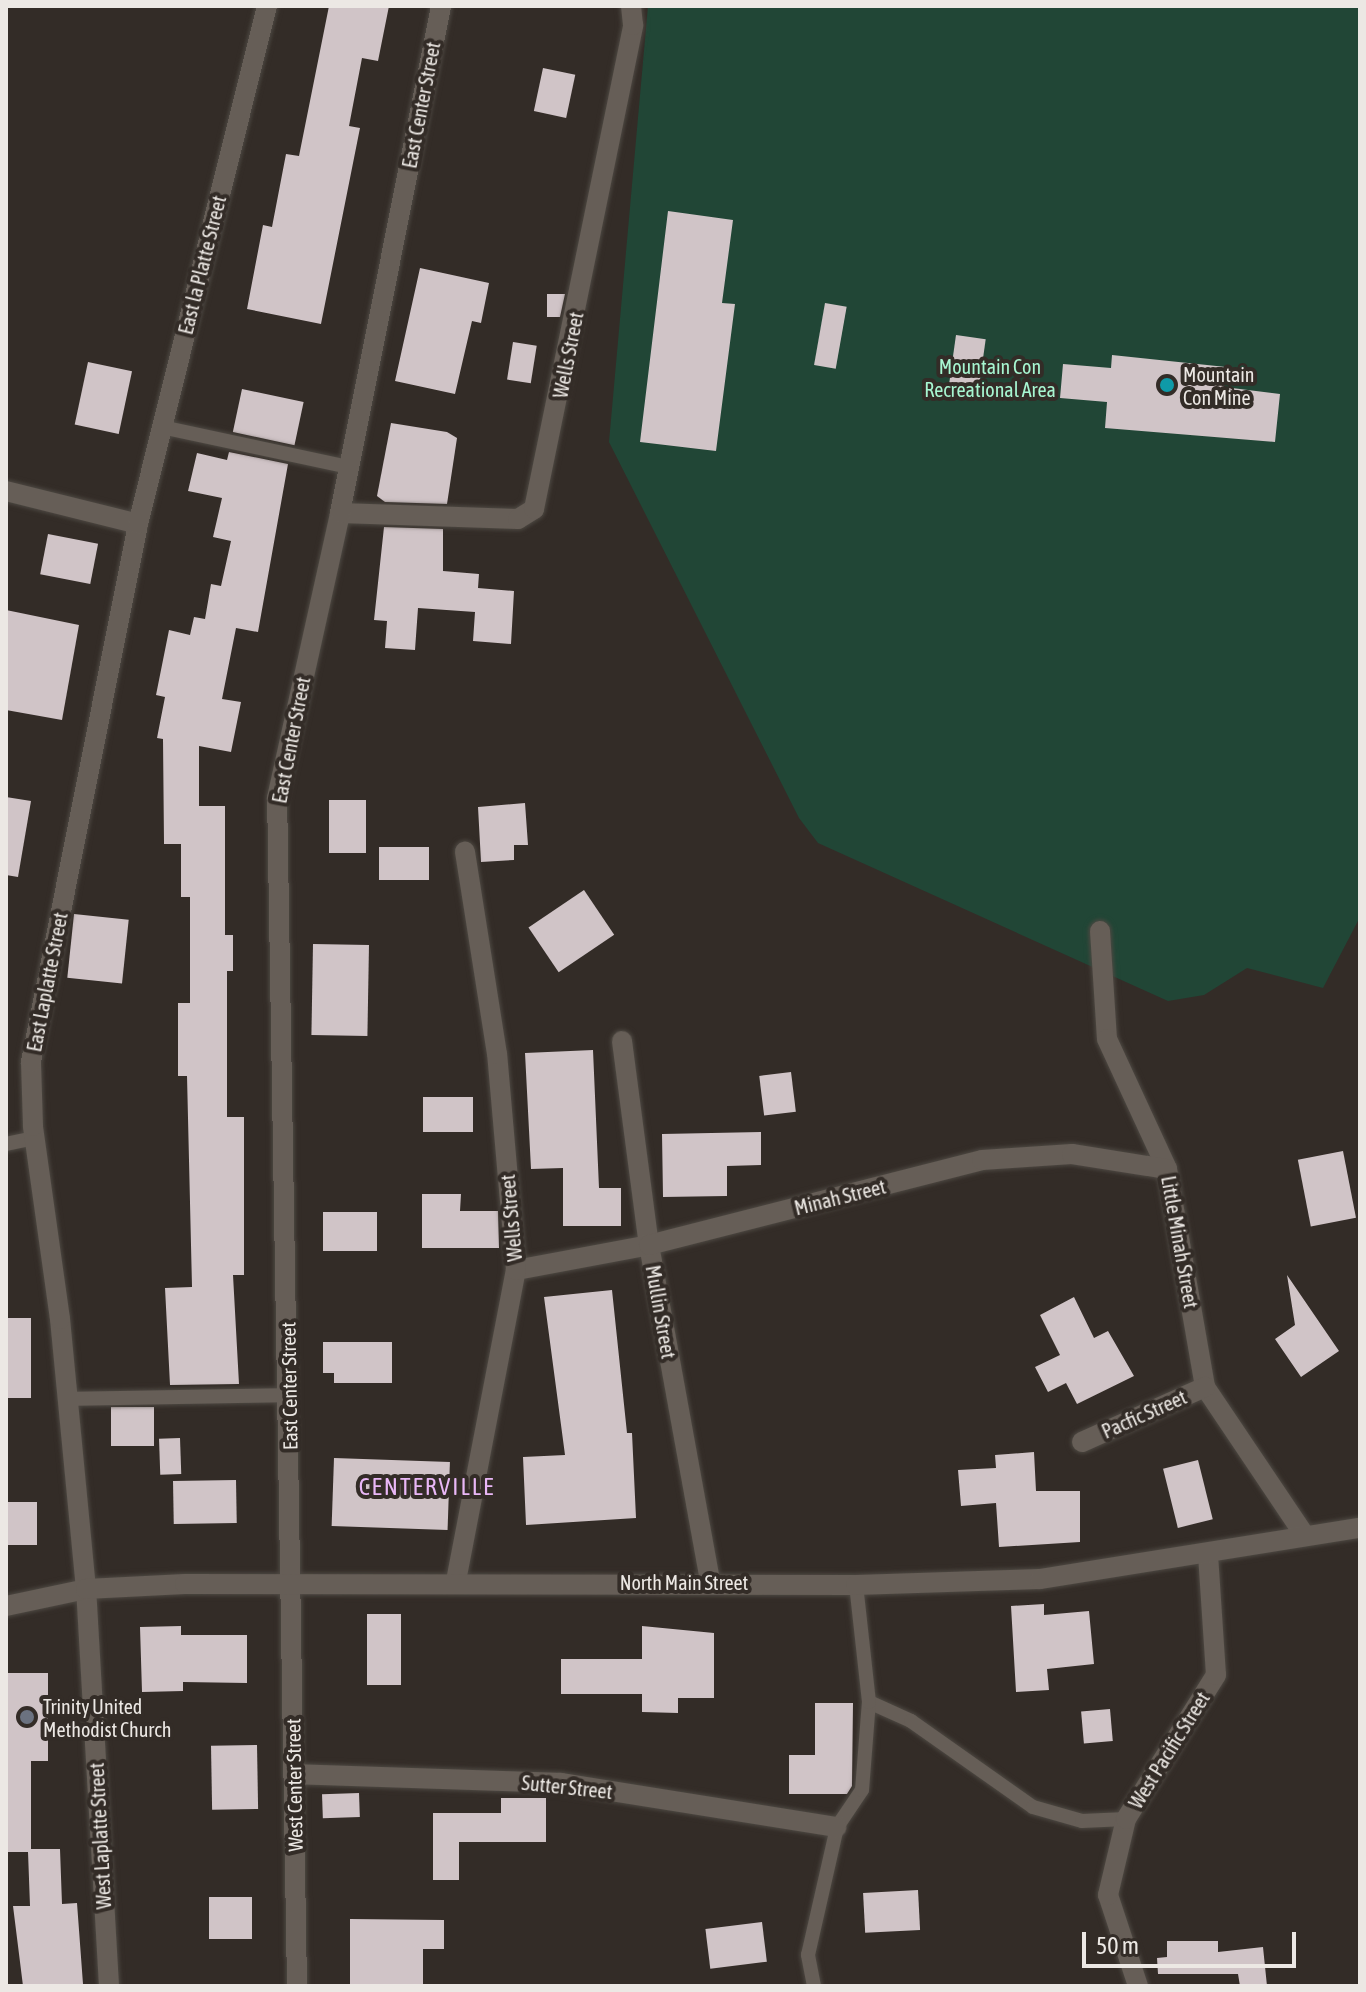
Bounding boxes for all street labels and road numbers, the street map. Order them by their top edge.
street label: East Center Street [397,40,445,170]
street label: East la Platte Street [173,193,231,337]
street label: Wells Street [548,310,588,400]
street label: East Center Street [267,675,315,805]
street label: East Laplatte Street [22,910,72,1054]
street label: Wells Street [495,1173,527,1263]
street label: Minah Street [792,1174,888,1220]
street label: Little Minah Street [1157,1174,1203,1310]
street label: Mullin Street [641,1263,681,1361]
street label: East Center Street [276,1322,302,1450]
street label: Pacfic Street [1098,1385,1190,1443]
street label: North Main Street [620,1570,748,1594]
street label: West Pacific Street [1123,1687,1215,1813]
street label: West Center Street [281,1718,307,1852]
street label: West Laplatte Street [84,1762,116,1910]
street label: Sutter Street [521,1770,613,1804]

